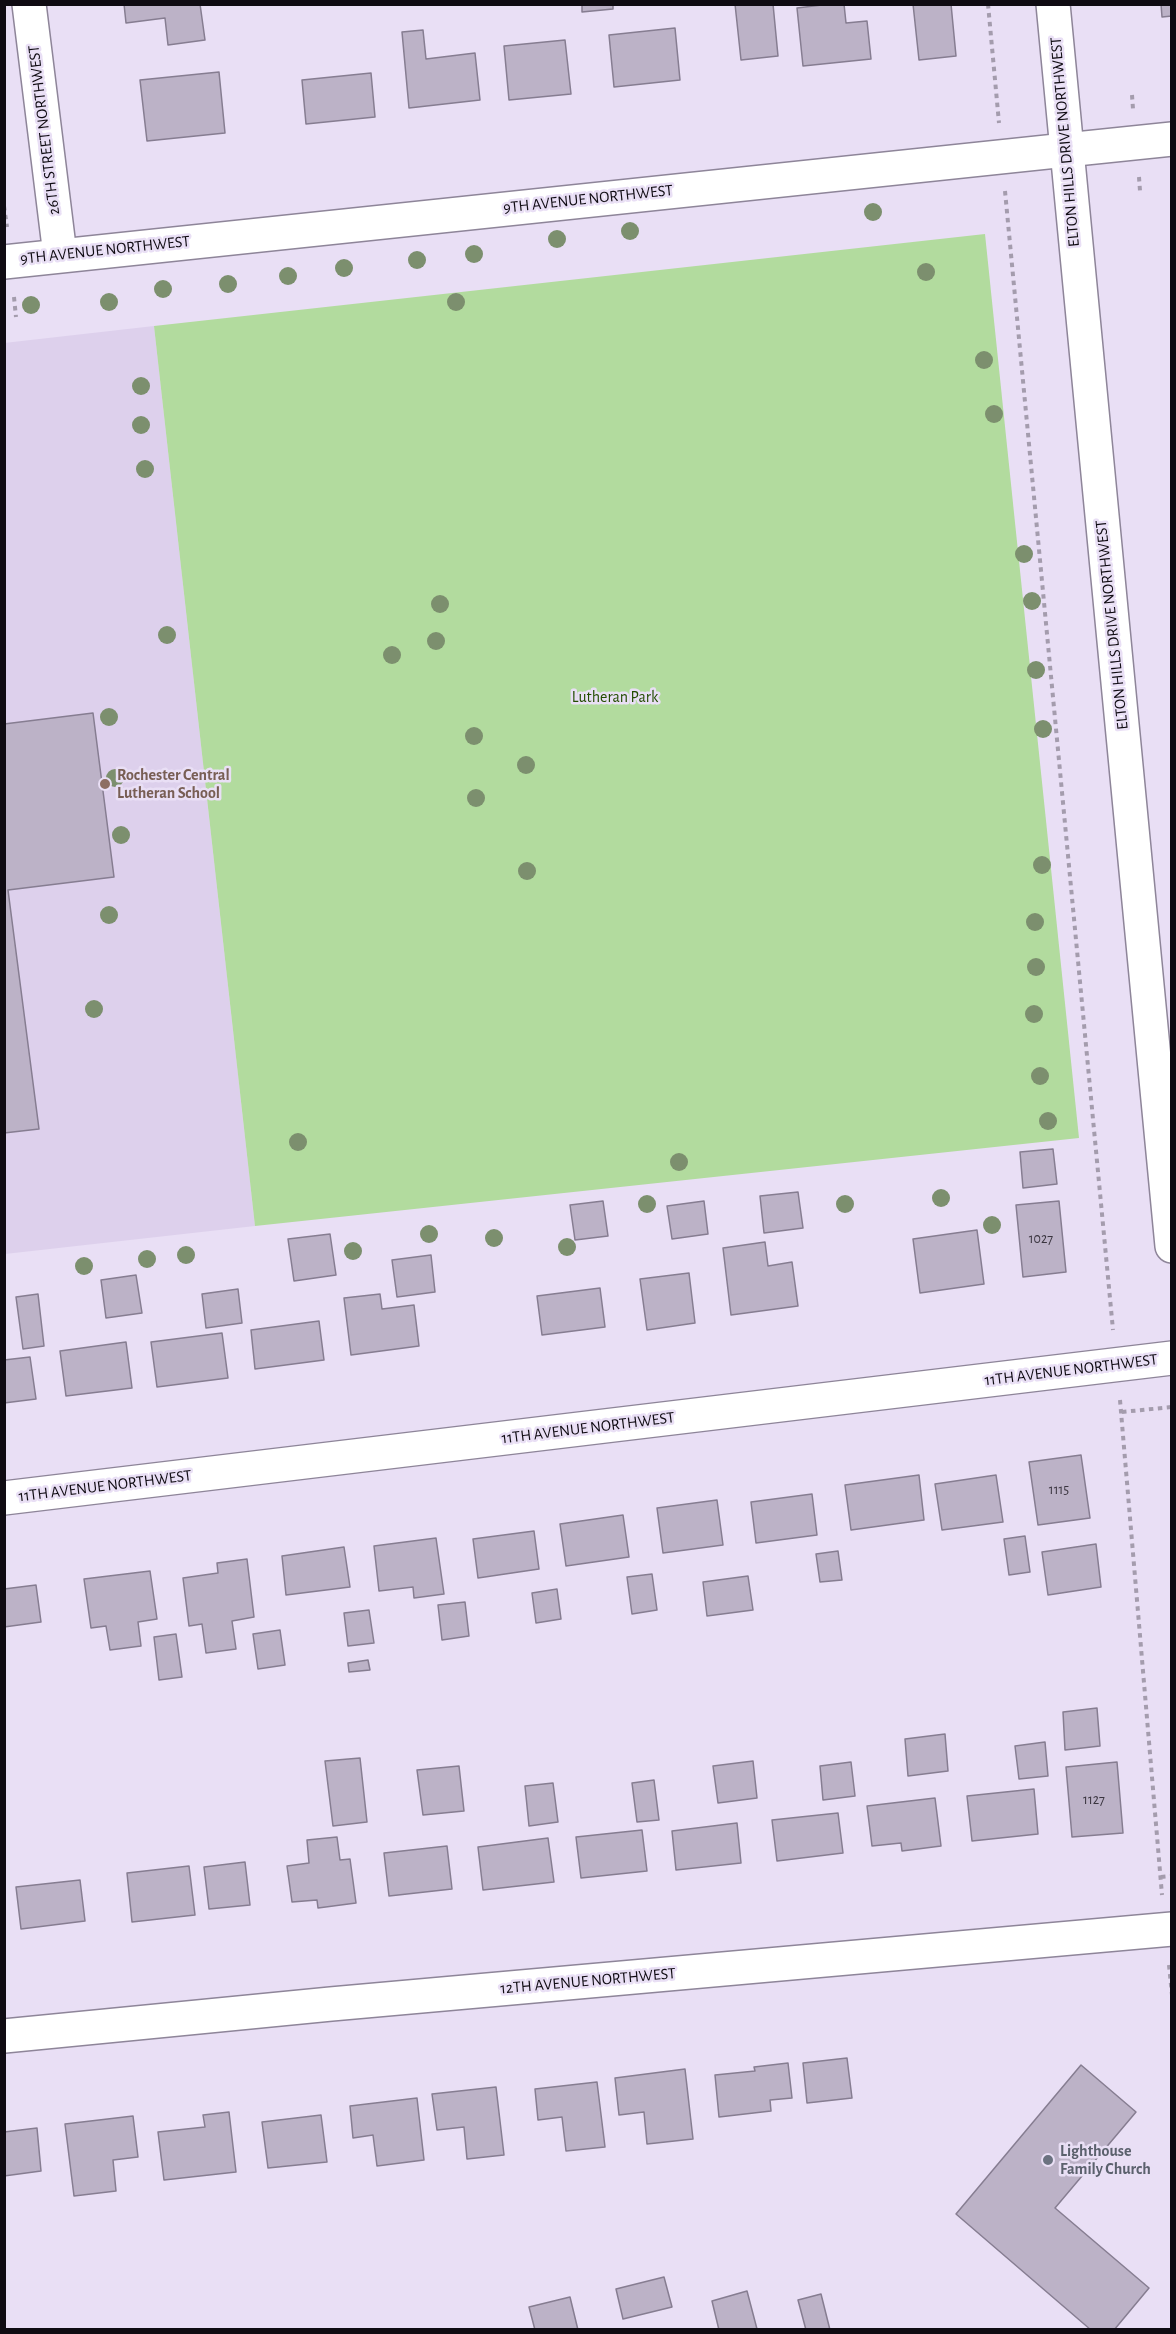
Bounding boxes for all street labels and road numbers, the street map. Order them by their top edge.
street label: ELTON HILLS DRIVE NORTHWEST [1046,36,1084,248]
street label: 26TH STREET NORTHWEST [24,44,64,216]
street label: 9TH AVENUE NORTHWEST [502,181,674,217]
street label: 9TH AVENUE NORTHWEST [19,232,191,268]
street label: ELTON HILLS DRIVE NORTHWEST [1091,519,1133,731]
street label: 11TH AVENUE NORTHWEST [983,1350,1159,1390]
street label: 11TH AVENUE NORTHWEST [500,1408,676,1448]
street label: 11TH AVENUE NORTHWEST [17,1466,193,1506]
street label: 12TH AVENUE NORTHWEST [500,1964,676,1998]

